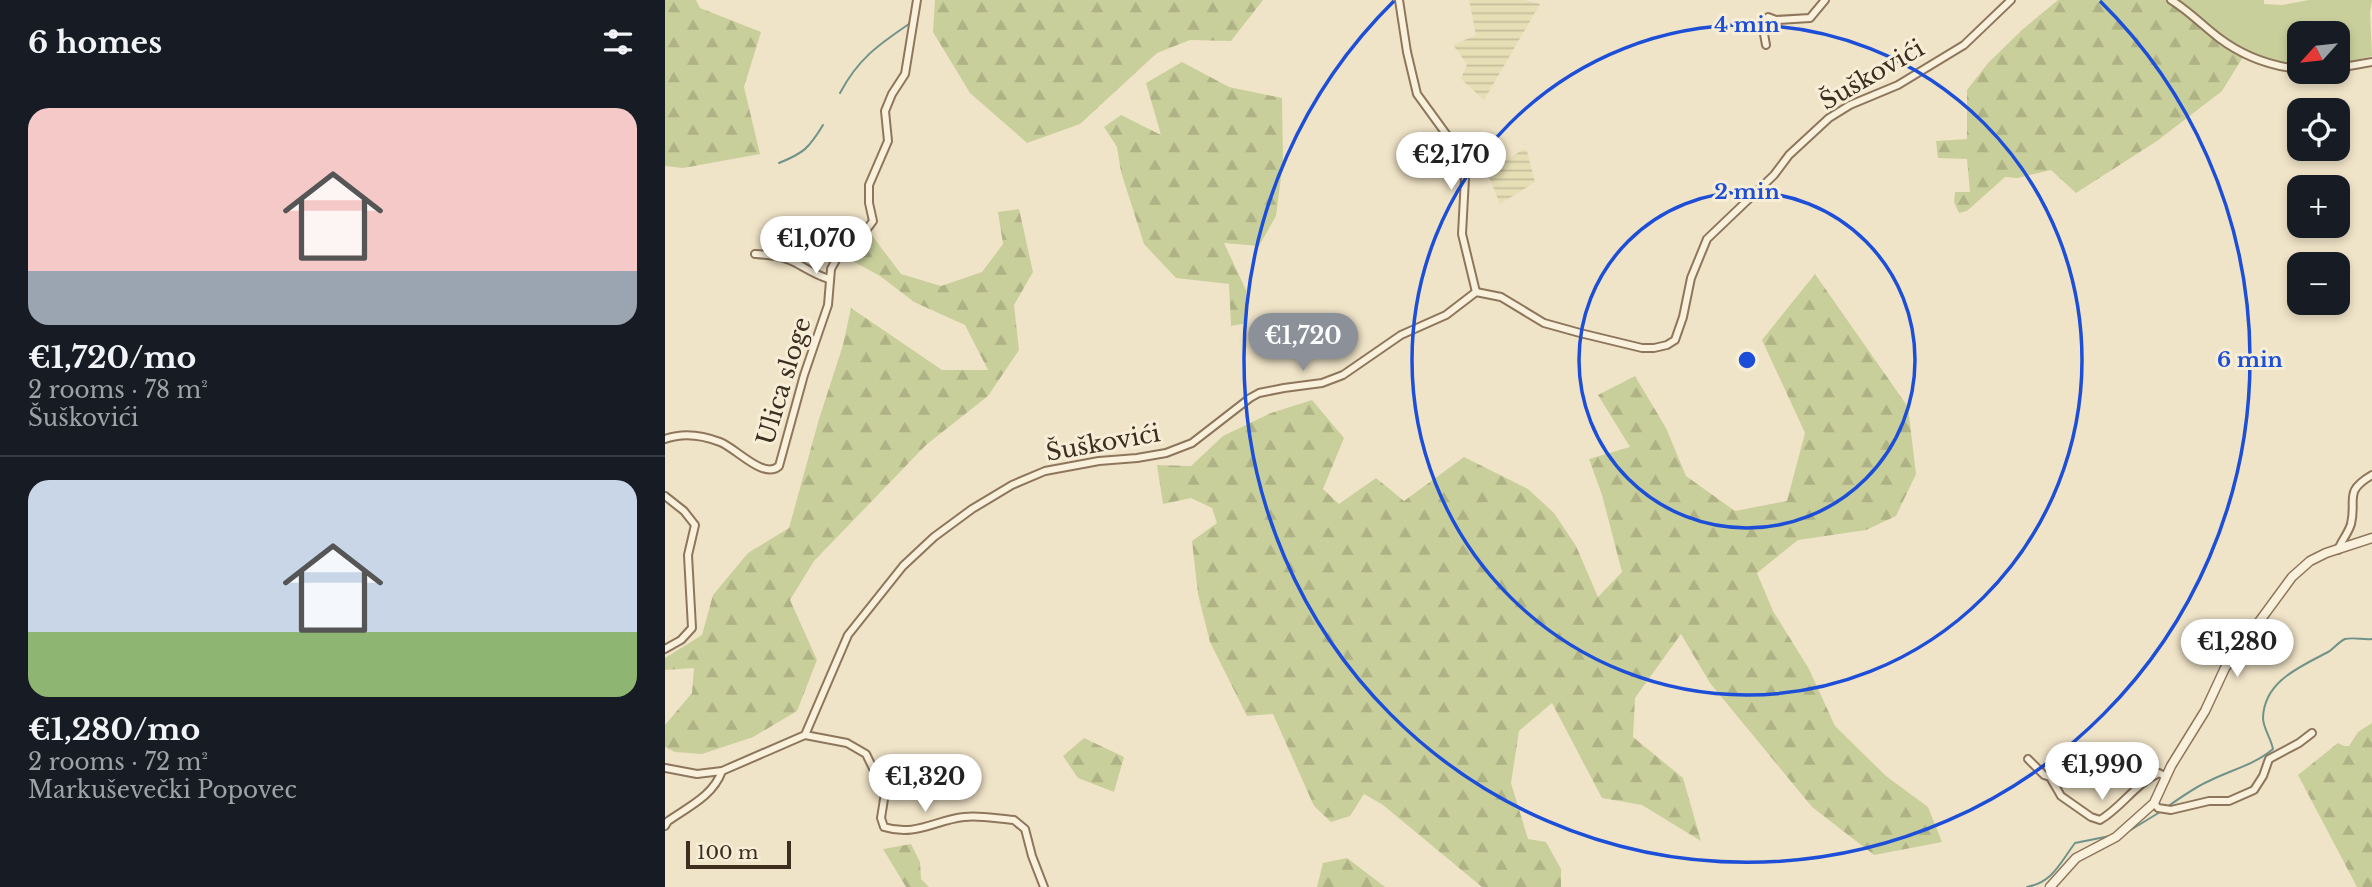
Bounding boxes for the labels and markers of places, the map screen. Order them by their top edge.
pin: €2,170 [1394,132,1508,192]
pin: €1,070 [759,216,873,276]
pin: €1,720 [1246,314,1360,373]
centre of rings [1735,348,1759,372]
pin: €1,280 [2180,620,2294,679]
pin: €1,990 [2045,742,2159,802]
pin: €1,320 [868,754,982,814]

